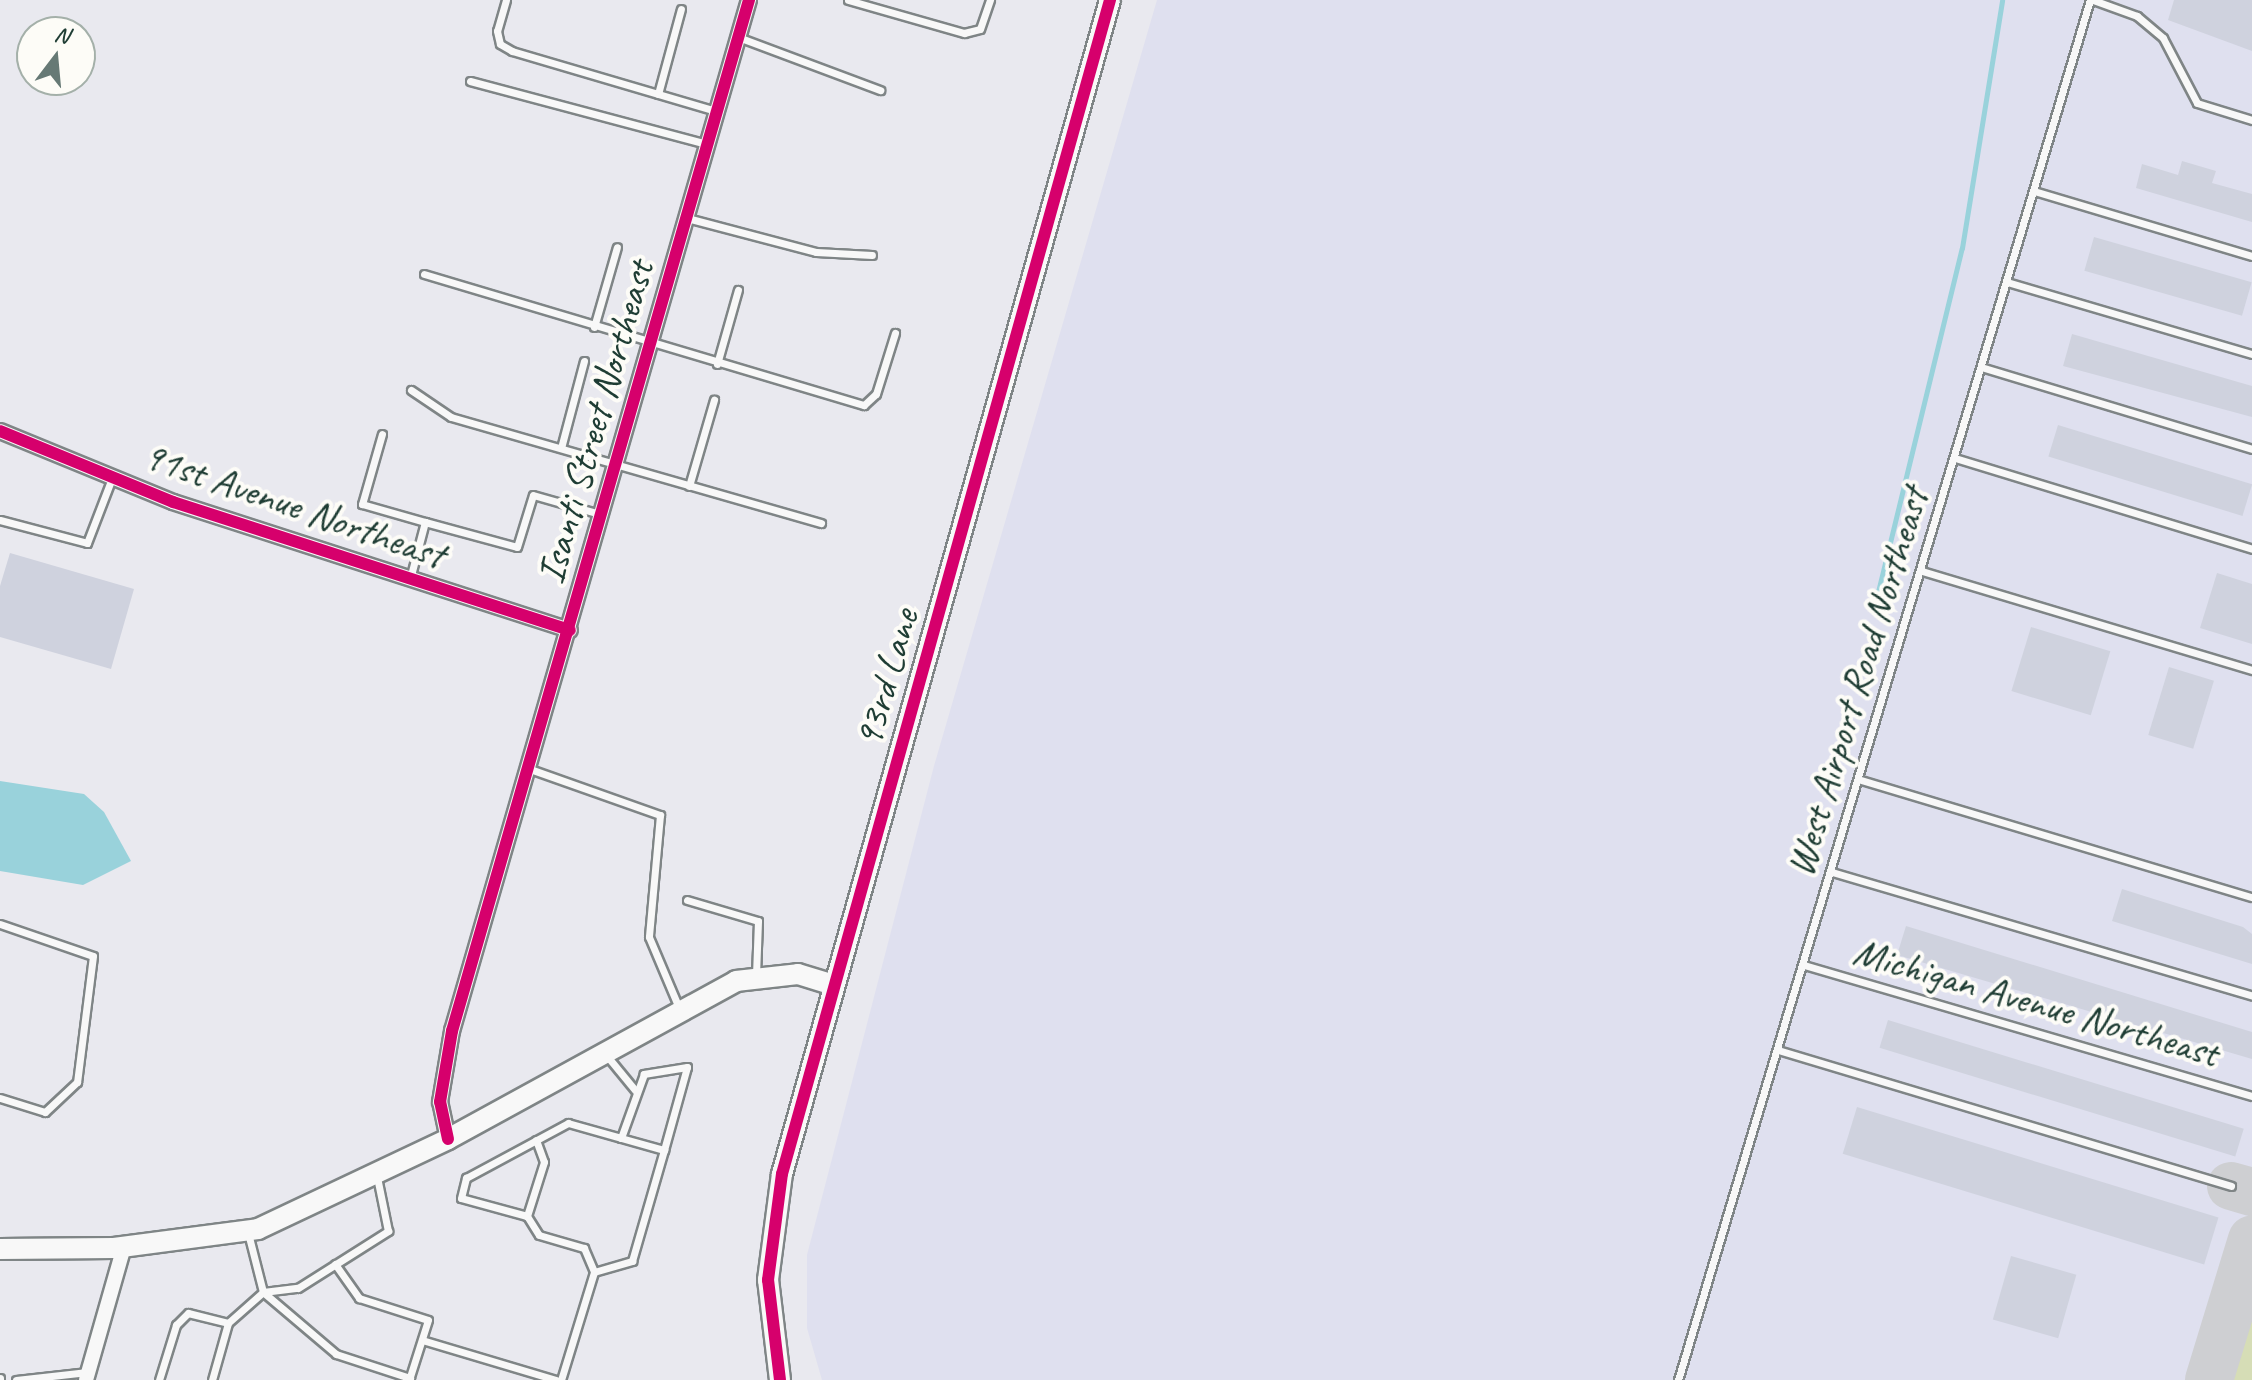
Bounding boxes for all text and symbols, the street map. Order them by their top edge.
north arrow [16,16,96,96]
text: N [52,20,72,50]
street label: Isanti Street Northeast [526,256,664,588]
street label: 91st Avenue Northeast [138,431,450,579]
street label: West Airport Road Northeast [1775,482,1939,882]
street label: 93rd Lane [843,603,929,753]
street label: Michigan Avenue Northeast [1848,927,2224,1077]

